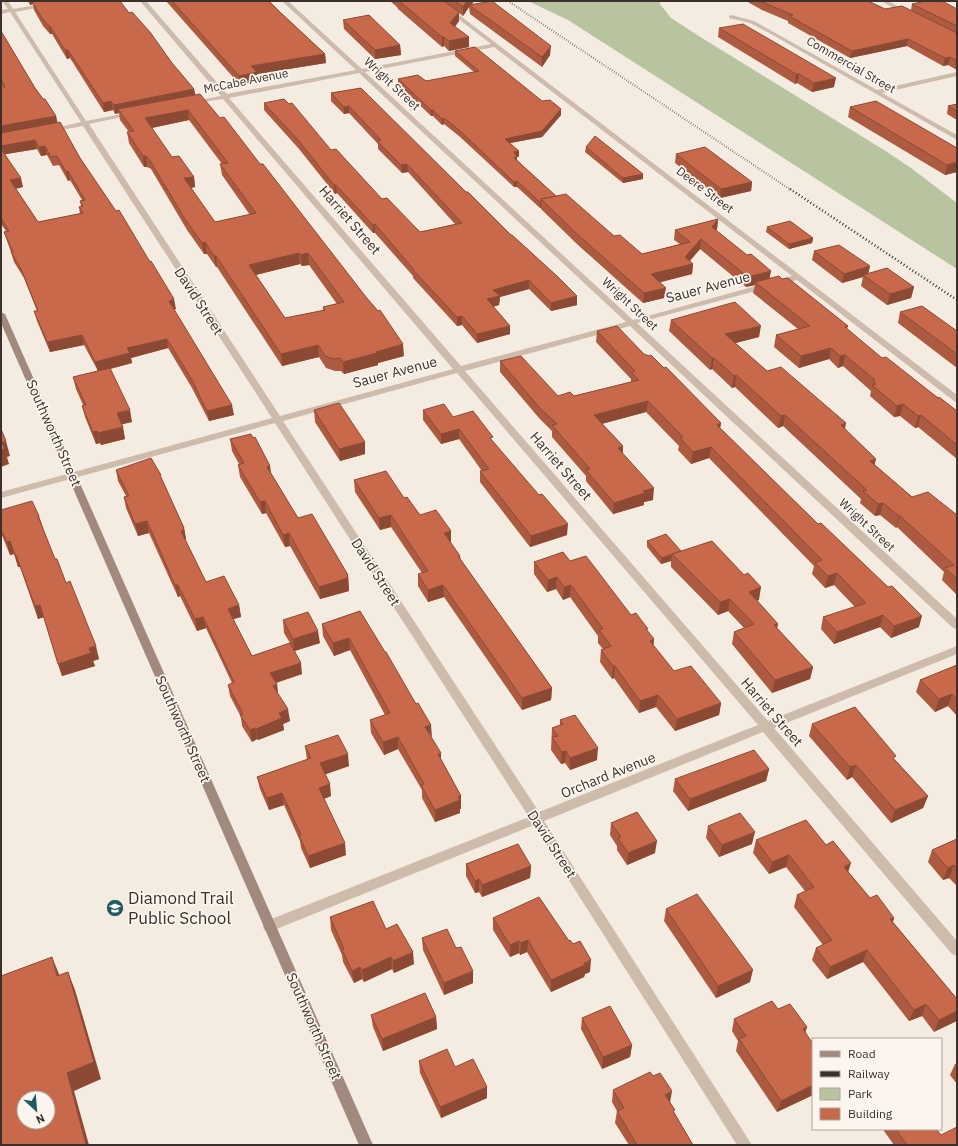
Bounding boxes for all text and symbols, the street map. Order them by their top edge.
street label: Commercial Street [804,33,899,96]
street label: Wright Street [361,54,423,113]
street label: McCabe Avenue [202,65,290,96]
street label: Deere Street [674,163,737,216]
street label: Harriet Street [315,182,385,258]
street label: David Street [170,264,228,338]
street label: Sauer Avenue [664,267,752,307]
street label: Wright Street [599,274,661,333]
street label: Sauer Avenue [351,352,439,392]
street label: Southworth Street [22,377,86,489]
street label: Harriet Street [526,428,596,504]
street label: Wright Street [836,495,898,554]
street label: David Street [347,535,405,609]
street label: Southworth Street [151,673,215,785]
street label: Harriet Street [737,674,807,750]
street label: Orchard Avenue [558,748,658,802]
street label: David Street [523,807,581,881]
place label: Diamond Trail Public School [128,887,234,929]
school or university icon: Diamond Trail Public School [105,898,125,918]
street label: Southworth Street [282,970,346,1082]
legend [812,1038,942,1130]
text: Road [848,1046,876,1061]
text: Railway [848,1066,890,1081]
text: Park [848,1086,873,1101]
north arrow [16,1090,56,1130]
text: Building [848,1106,893,1121]
text: N [34,1111,47,1127]

